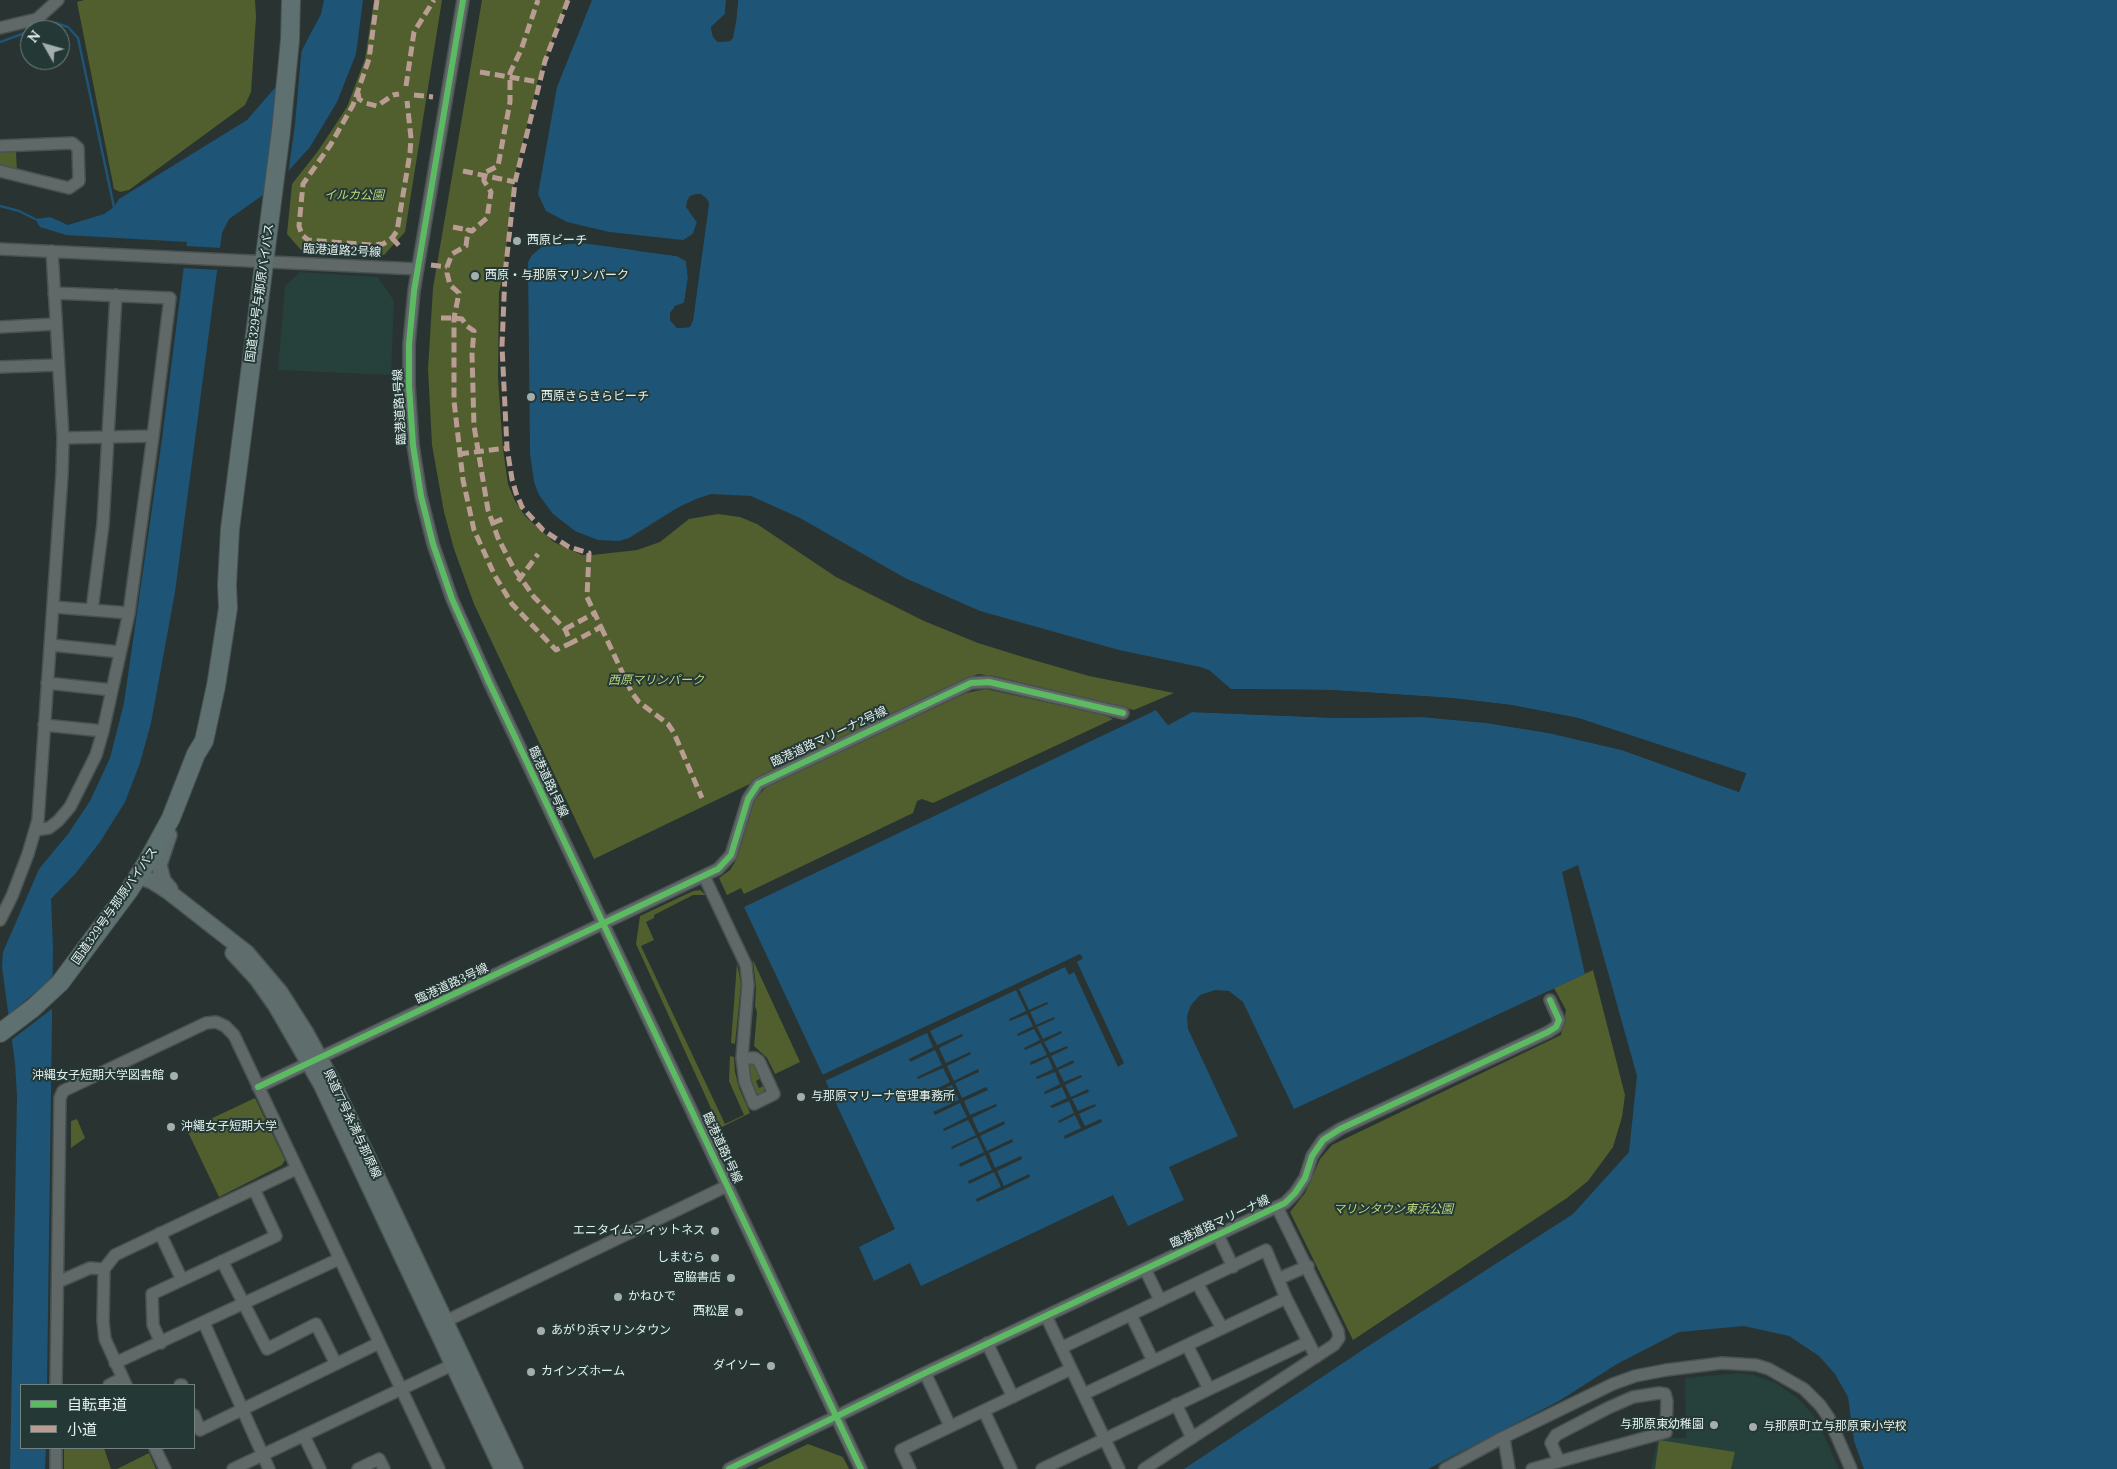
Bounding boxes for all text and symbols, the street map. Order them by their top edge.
north arrow [20,20,70,70]
text: N [24,27,44,46]
park label: イルカ公園 [324,189,384,203]
street label: 国道329号与那原バイパス [243,223,277,363]
place label: 西原ビーチ [527,234,587,248]
marker: 西原ビーチ [511,235,523,247]
street label: 臨港道路2号線 [302,242,382,260]
place label: 西原・与那原マリンパーク [485,269,629,283]
marker: 西原・与那原マリンパーク [469,270,481,282]
street label: 臨港道路1号線 [391,368,409,446]
place label: 西原きらきらビーチ [541,390,649,404]
marker: 西原きらきらビーチ [525,391,537,403]
park label: 西原マリンパーク [608,674,704,688]
street label: 臨港道路マリーナ2号線 [769,704,889,770]
street label: 臨港道路1号線 [525,744,571,820]
street label: 国道329号与那原バイパス [69,845,161,967]
street label: 臨港道路3号線 [413,961,491,1007]
street label: 県道77号糸満与那原線 [320,1067,384,1181]
place label: 沖縄女子短期大学図書館 [32,1069,164,1083]
marker: 沖縄女子短期大学図書館 [168,1070,180,1082]
place label: 与那原マリーナ管理事務所 [811,1090,955,1104]
marker: 与那原マリーナ管理事務所 [795,1091,807,1103]
street label: 臨港道路1号線 [699,1110,745,1186]
place label: 沖繩女子短期大学 [181,1120,277,1134]
marker: 沖繩女子短期大学 [165,1121,177,1133]
street label: 臨港道路マリーナ線 [1168,1193,1272,1251]
park label: マリンタウン東浜公園 [1333,1203,1453,1217]
place label: エニタイムフィットネス [573,1224,705,1238]
marker: エニタイムフィットネス [709,1225,721,1237]
place label: しまむら [657,1251,705,1265]
marker: しまむら [709,1252,721,1264]
place label: 宮脇書店 [673,1271,721,1285]
marker: 宮脇書店 [725,1272,737,1284]
place label: かねひで [628,1290,676,1304]
marker: かねひで [612,1291,624,1303]
place label: 西松屋 [693,1305,729,1319]
marker: 西松屋 [733,1306,745,1318]
place label: あがり浜マリンタウン [551,1324,671,1338]
marker: あがり浜マリンタウン [535,1325,547,1337]
place label: ダイソー [713,1359,761,1373]
marker: ダイソー [765,1360,777,1372]
place label: カインズホーム [541,1365,625,1379]
marker: カインズホーム [525,1366,537,1378]
legend [20,1384,195,1449]
text: 自転車道 [67,1395,127,1414]
place label: 与那原東幼稚園 [1620,1418,1704,1432]
marker: 与那原東幼稚園 [1708,1419,1720,1431]
text: 小道 [67,1420,97,1439]
place label: 与那原町立与那原東小学校 [1763,1420,1907,1434]
marker: 与那原町立与那原東小学校 [1747,1421,1759,1433]

